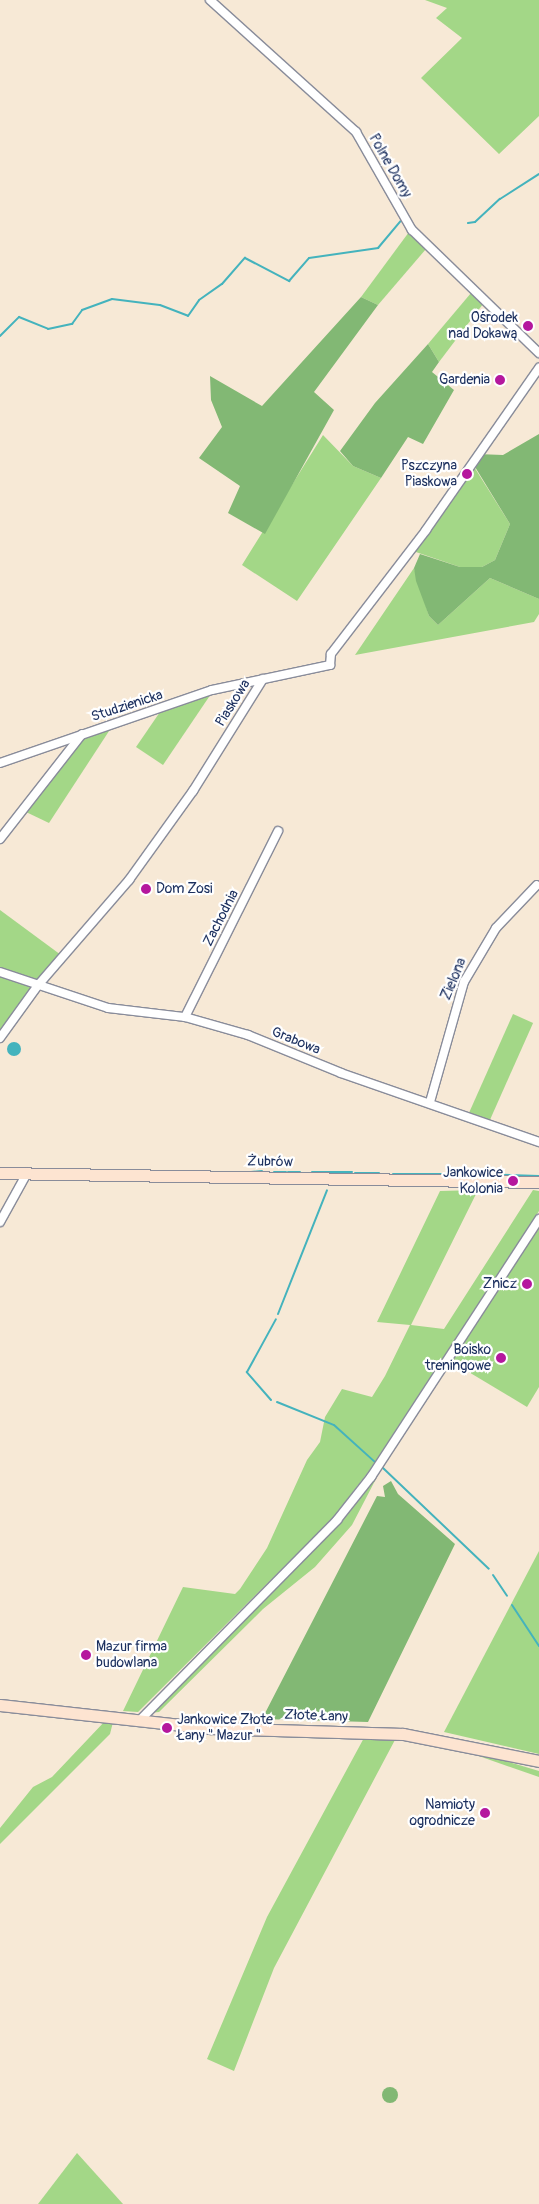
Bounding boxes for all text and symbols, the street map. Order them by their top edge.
street label: Polne Domy [365,131,415,201]
place label: Ośrodek nad Dokawą [448,310,518,342]
marker: Ośrodek nad Dokawą [522,320,534,332]
place label: Gardenia [439,372,490,388]
marker: Gardenia [494,374,506,386]
place label: Pszczyna Piaskowa [401,458,457,491]
marker: Pszczyna Piaskowa [461,468,473,480]
street label: Piaskowa [212,676,254,730]
street label: Studzienicka [89,687,165,725]
place label: Dom Zosi [156,881,213,897]
marker: Dom Zosi [140,883,152,895]
street label: Zachodnia [200,887,242,949]
street label: Zielona [438,955,470,1003]
street label: Grabowa [269,1024,323,1058]
street label: Żubrów [247,1153,293,1171]
place label: Jankowice Kolonia [443,1165,503,1198]
marker: Jankowice Kolonia [507,1175,519,1187]
place label: Znicz [483,1276,517,1292]
marker: Znicz [521,1278,533,1290]
place label: Boisko treningowe [425,1342,491,1374]
marker: Boisko treningowe [495,1352,507,1364]
place label: Mazur firma budowlana [96,1639,167,1671]
marker: Mazur firma budowlana [80,1649,92,1661]
street label: Złote Łany [284,1706,348,1726]
place label: Jankowice Złote Łany " Mazur " [177,1712,273,1744]
marker: Jankowice Złote Łany " Mazur " [161,1722,173,1734]
place label: Namioty ogrodnicze [410,1797,475,1830]
marker: Namioty ogrodnicze [479,1807,491,1819]

